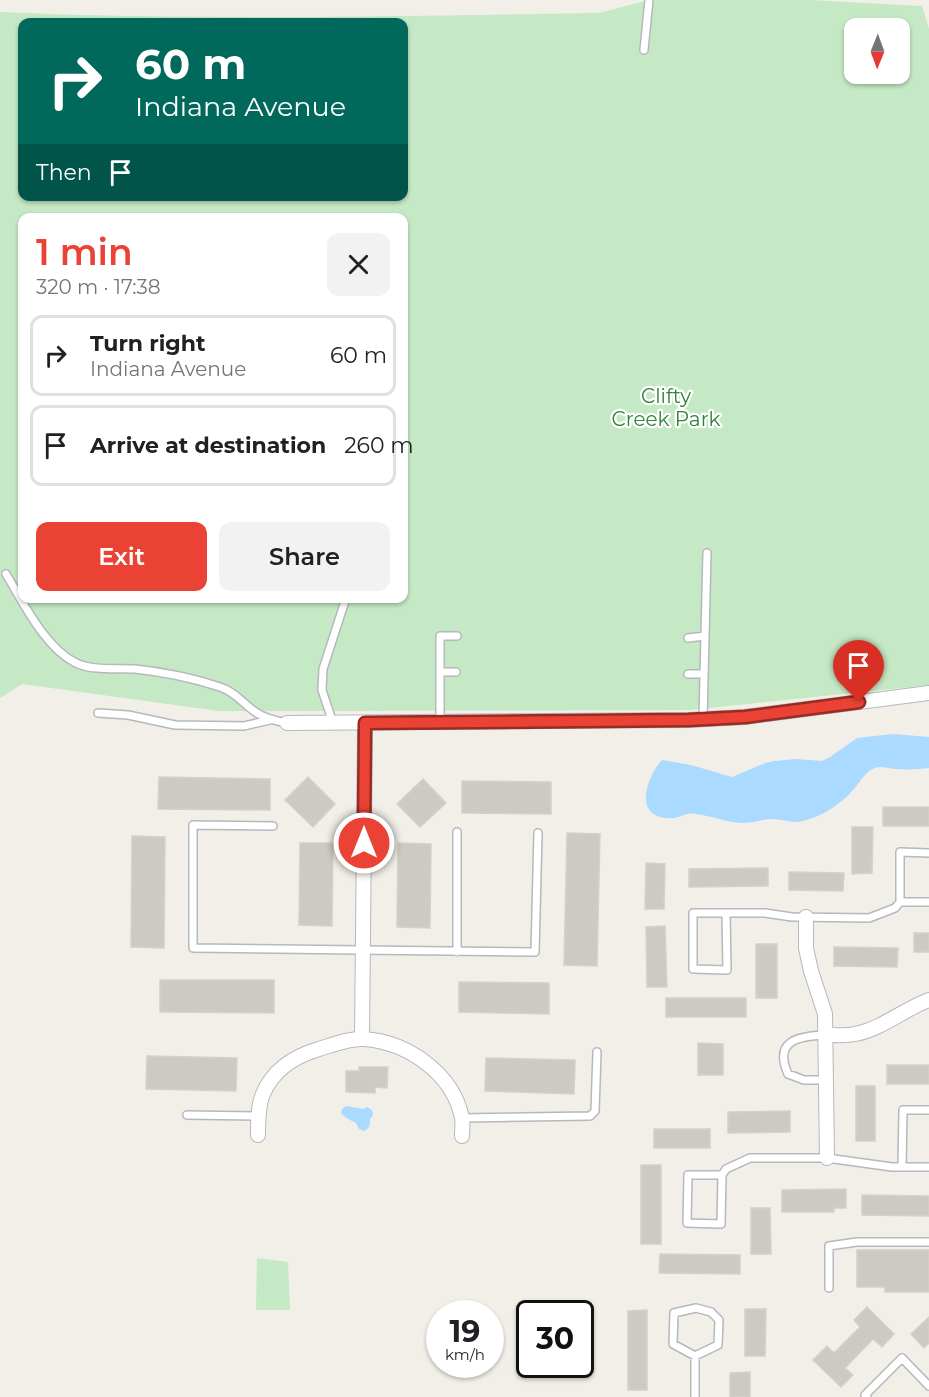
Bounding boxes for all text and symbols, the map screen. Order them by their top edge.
north arrow [844,18,910,84]
map controls [844,18,910,84]
text: 60 m [135,38,246,90]
icon: right [36,42,114,120]
text: Indiana Avenue [135,90,346,123]
icon: arrive [104,156,137,189]
text: Then [36,159,92,186]
text: 1 min [36,230,133,274]
button: close [327,233,390,296]
text: 320 m · 17:38 [36,275,161,299]
text: Turn right [90,330,205,357]
icon: right [39,339,72,372]
text: 60 m [330,342,387,369]
text: Indiana Avenue [90,357,246,381]
park label: Clifty Creek Park [612,384,721,431]
icon: arrive [39,429,72,462]
text: Arrive at destination [90,432,326,459]
text: 260 m [344,432,414,459]
button: Exit [36,522,207,591]
button: Share [219,522,390,591]
pin [833,640,884,702]
icon: arrive [842,649,875,682]
position arrow [332,811,396,875]
speed limit sign: 30 [516,1300,594,1378]
text: 19 [450,1313,480,1350]
text: km/h [445,1345,485,1364]

